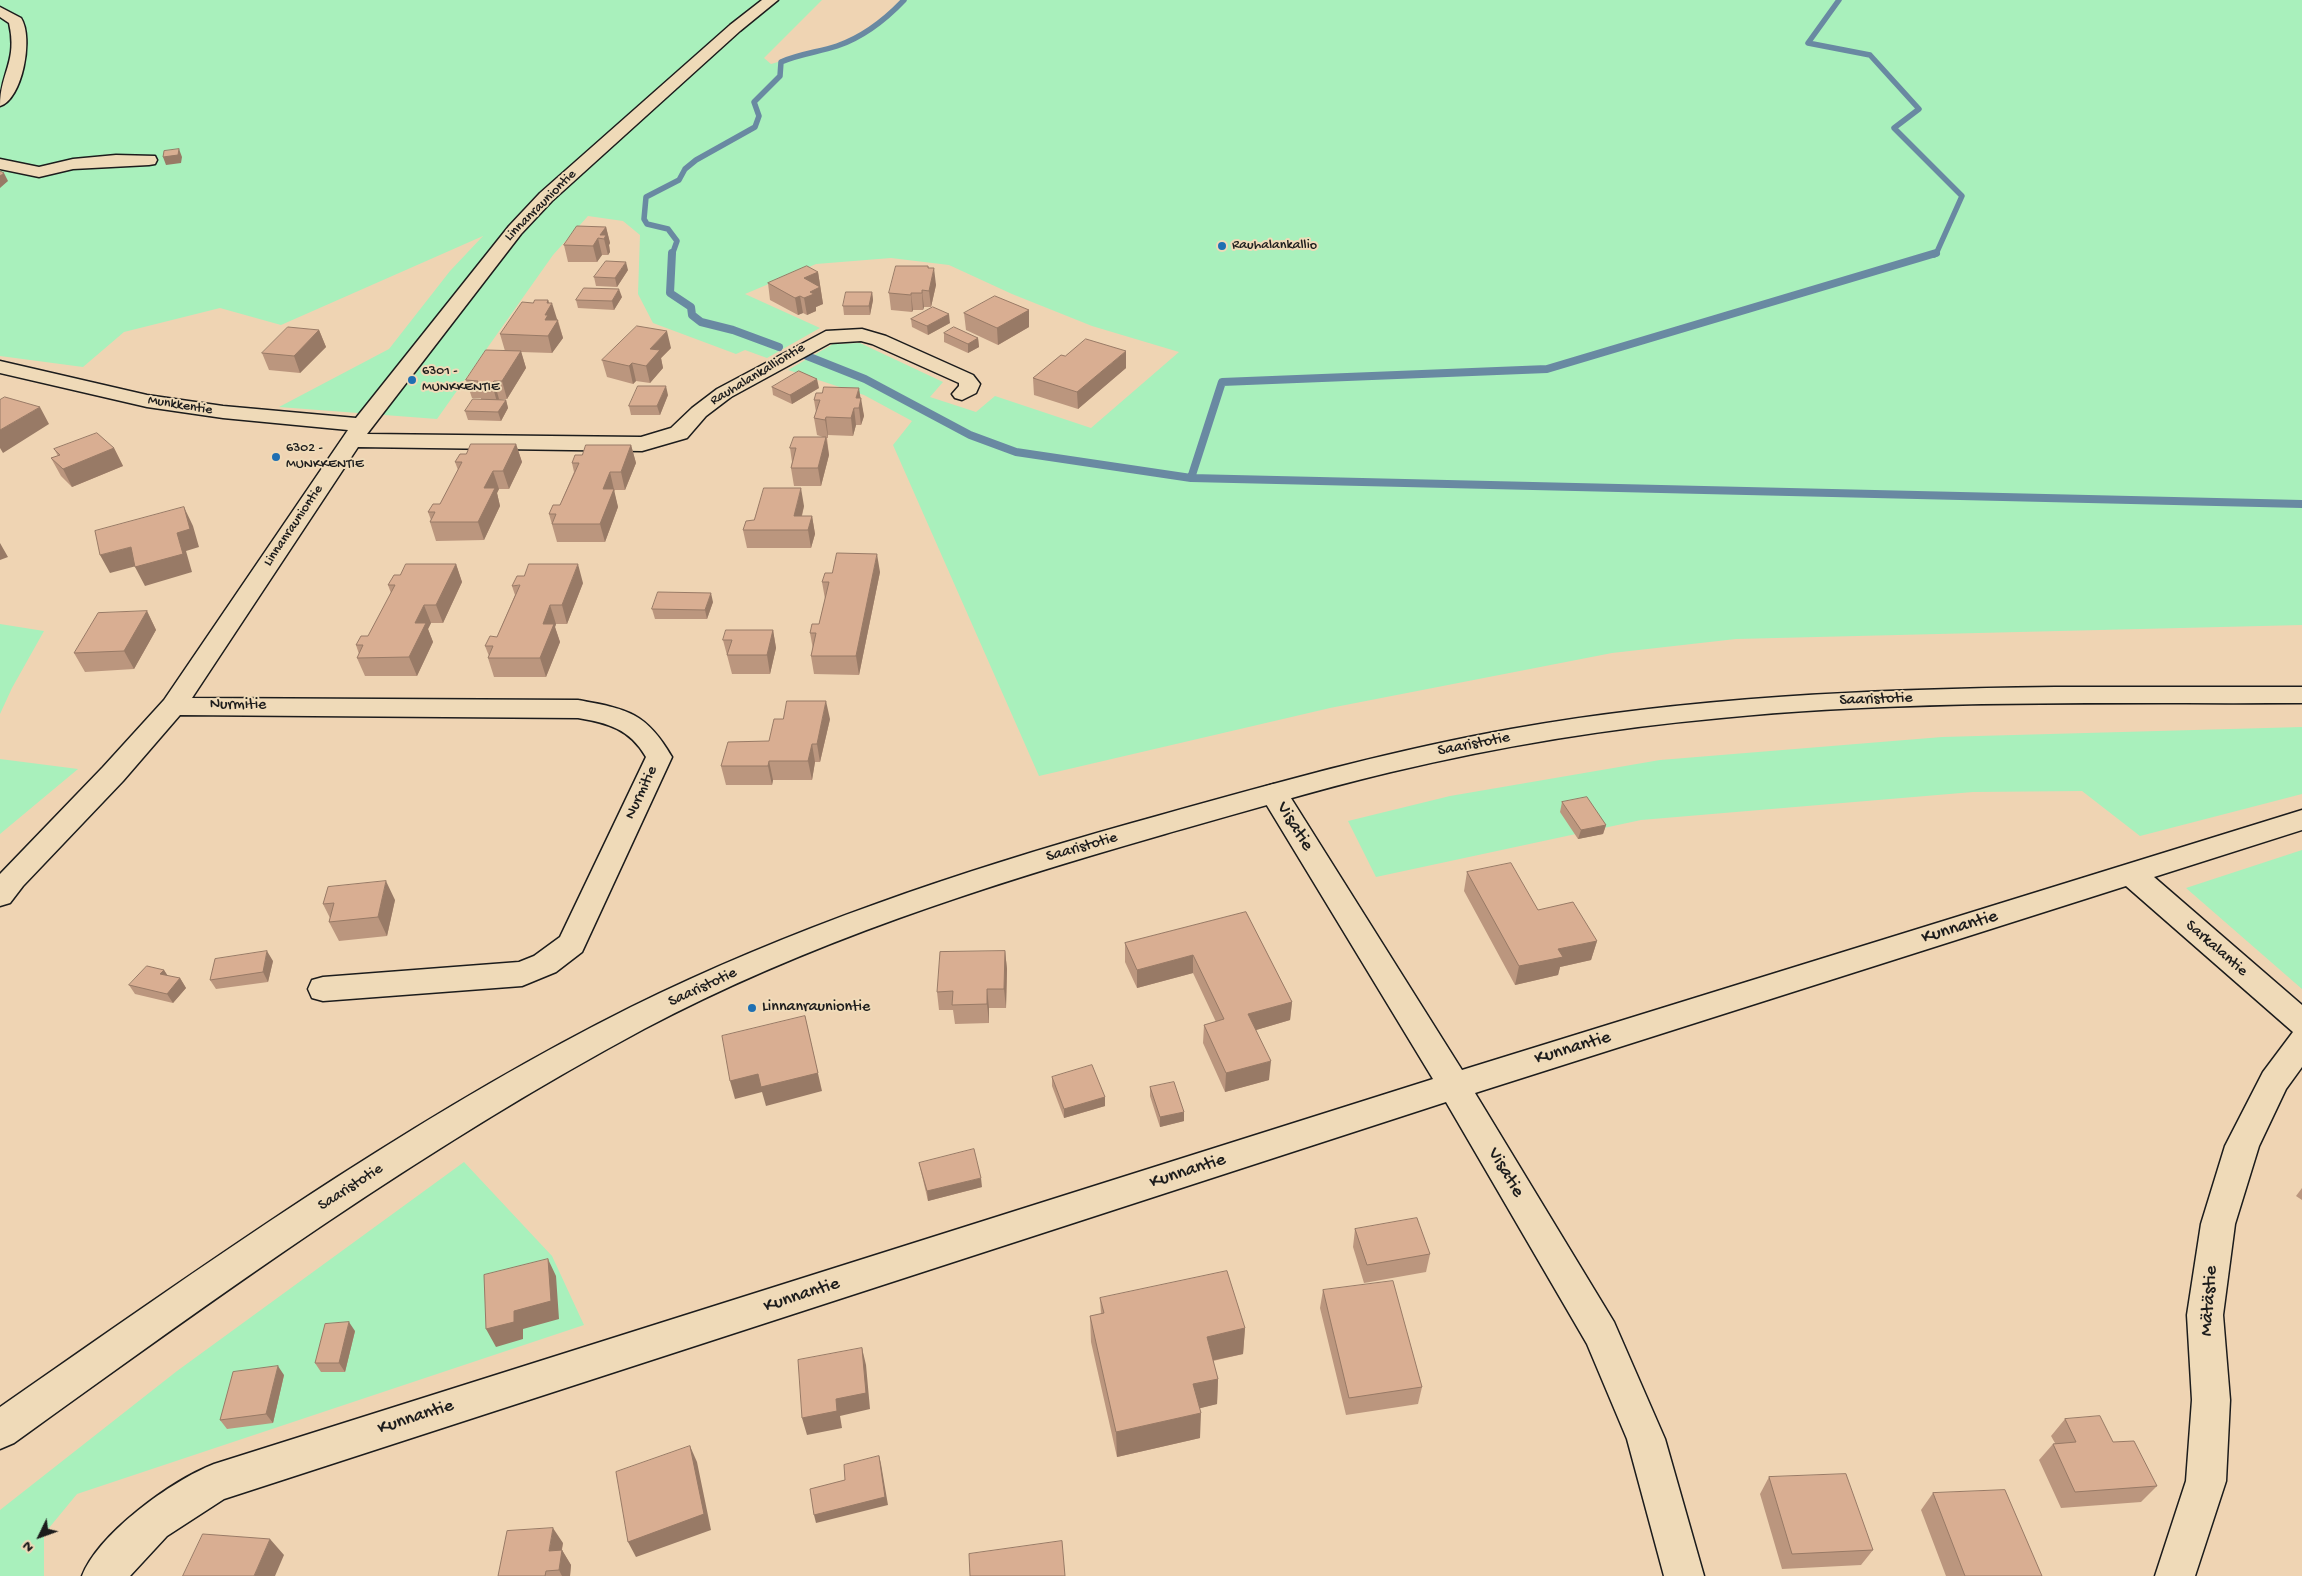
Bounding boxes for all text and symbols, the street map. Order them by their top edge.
street label: Linnanrauniontie [502,167,580,245]
place label: Rauhalankallio [1232,238,1317,254]
marker: Rauhalankallio [1216,240,1228,252]
street label: Rauhalankalliontie [708,340,808,410]
place label: 6301 - MUNKKENTIE [422,364,500,397]
marker: 6301 - MUNKKENTIE [406,374,418,386]
street label: Munkkentie [146,393,214,419]
place label: 6302 - MUNKKENTIE [286,441,364,474]
marker: 6302 - MUNKKENTIE [270,451,282,463]
street label: Linnanrauniontie [261,482,327,570]
street label: Saaristotie [1839,689,1913,711]
street label: Nurmitie [210,696,266,716]
street label: Saaristotie [1436,729,1512,761]
street label: Nurmitie [621,763,663,823]
street label: Visatie [1270,798,1318,856]
street label: Saaristotie [1044,829,1120,867]
street label: Kunnantie [1919,906,2001,950]
street label: Sarkalantie [2181,917,2251,981]
street label: Saaristotie [666,964,740,1012]
place label: Linnanrauniontie [762,998,870,1018]
marker: Linnanrauniontie [746,1002,758,1014]
street label: Kunnantie [1532,1027,1614,1071]
street label: Visatie [1481,1144,1529,1202]
street label: Kunnantie [1147,1149,1229,1195]
street label: Saaristotie [315,1160,387,1216]
street label: Mätästie [2196,1265,2224,1337]
street label: Kunnantie [761,1273,843,1319]
street label: Kunnantie [375,1395,457,1441]
north arrow [15,1511,65,1561]
text: N [19,1537,38,1555]

